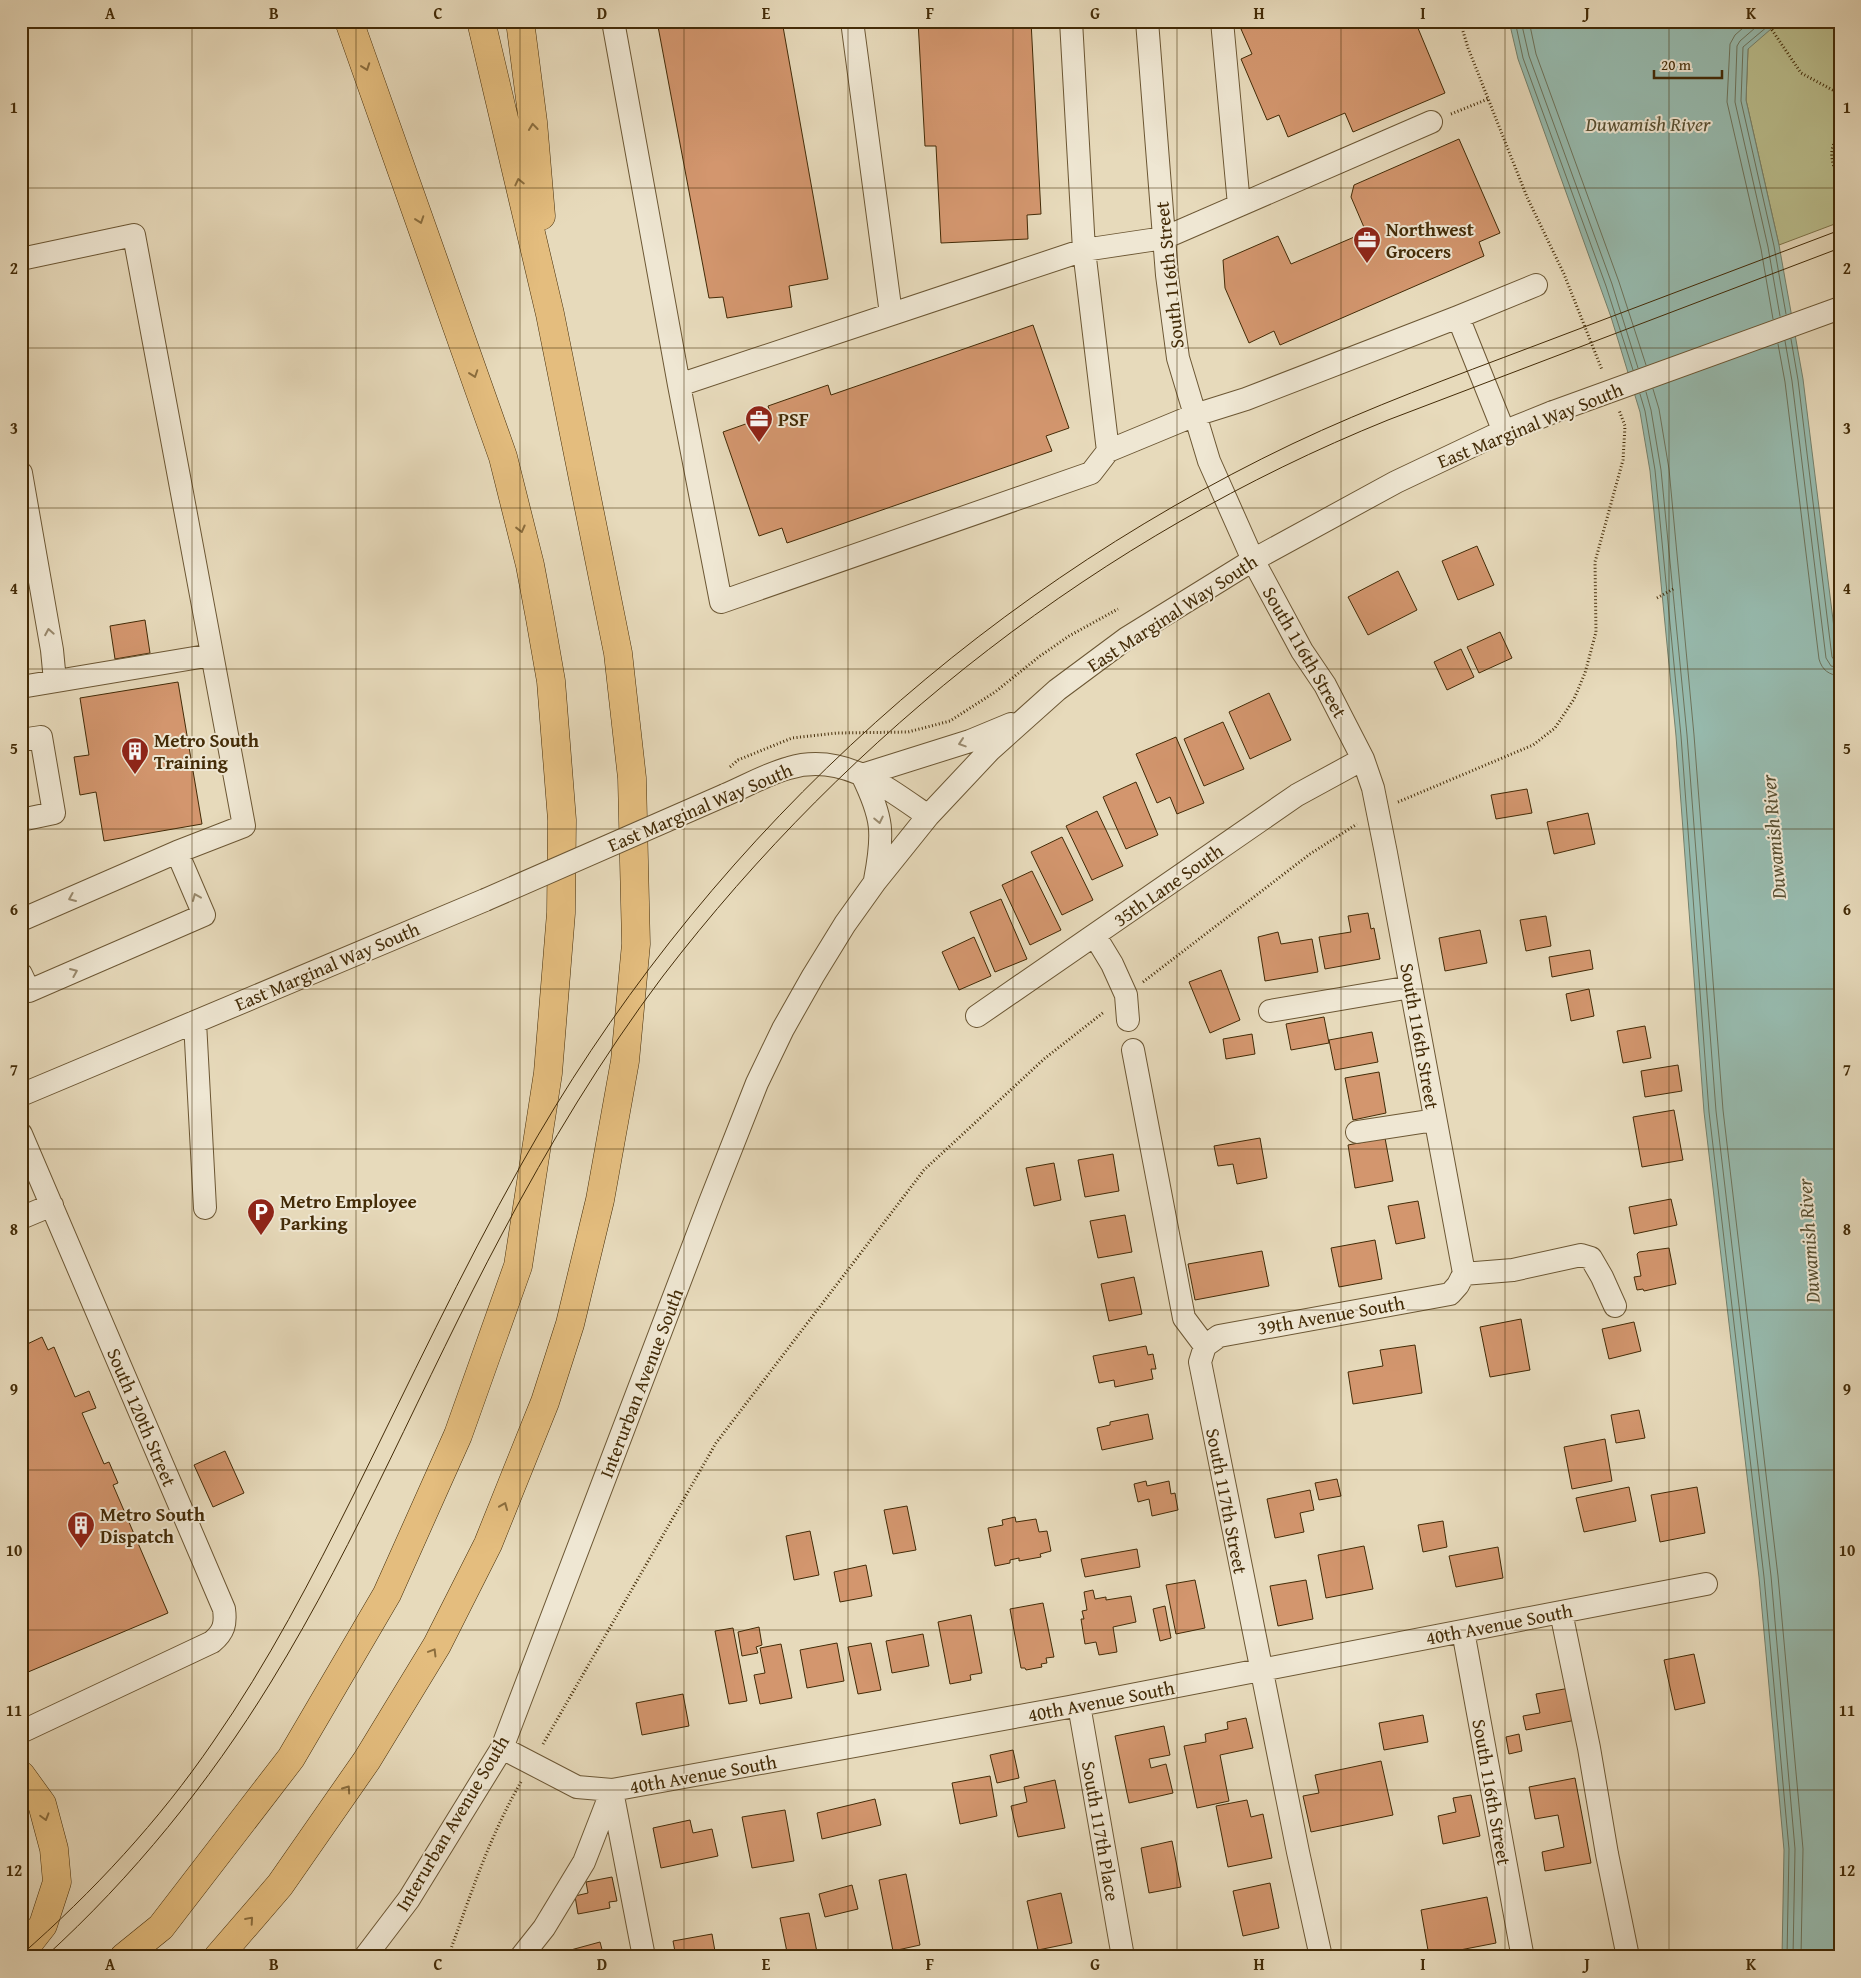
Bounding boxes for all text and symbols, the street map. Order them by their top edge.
text: A [105,1,116,25]
text: B [269,1,279,25]
text: C [433,1,443,25]
text: D [597,1,607,25]
text: E [762,1,771,25]
text: F [926,1,934,25]
text: G [1090,1,1100,25]
text: H [1253,1,1265,25]
text: I [1420,1,1426,25]
text: J [1581,1,1590,25]
text: K [1746,1,1757,25]
scale bar [1654,48,1721,80]
text: 20 m [1661,54,1692,75]
one-way arrow [360,62,370,71]
text: 1 [10,95,18,119]
text: 1 [1843,95,1851,119]
water label: Duwamish River [1585,109,1711,138]
one-way arrow [528,122,539,130]
one-way arrow [514,177,525,186]
street label: South 116th Street [1147,200,1191,350]
place label: Northwest Grocers [1386,215,1475,265]
one-way arrow [414,216,424,224]
office icon: Northwest Grocers [1352,225,1382,264]
text: 2 [10,256,18,280]
text: 2 [1843,256,1851,280]
one-way arrow [468,369,478,377]
street label: East Marginal Way South [1433,375,1627,475]
office icon: PSF [744,404,774,443]
place label: PSF [778,405,809,433]
text: 3 [10,416,18,440]
text: 3 [1843,416,1851,440]
one-way arrow [515,525,526,534]
street label: East Marginal Way South [1081,547,1263,679]
text: 4 [10,576,18,600]
text: 4 [1843,576,1851,600]
street label: South 116th Street [1256,581,1354,723]
one-way arrow [44,628,54,637]
place label: Metro South Training [154,726,260,776]
text: 5 [10,736,18,760]
building icon: Metro South Training [120,736,150,775]
text: 5 [1843,736,1851,760]
one-way arrow [958,738,967,748]
street label: East Marginal Way South [603,755,797,859]
water label: Duwamish River [1753,773,1793,902]
one-way arrow [873,816,884,825]
street label: 35th Lane South [1107,836,1229,933]
one-way arrow [68,891,77,902]
one-way arrow [192,893,203,902]
text: 6 [10,897,18,921]
text: 6 [1843,897,1851,921]
street label: East Marginal Way South [230,914,424,1018]
street label: South 116th Street [1393,961,1447,1112]
one-way arrow [69,967,78,978]
text: 7 [10,1057,18,1081]
text: 7 [1843,1057,1851,1081]
water label: Duwamish River [1789,1177,1827,1305]
place label: Metro Employee Parking [280,1187,417,1237]
parking icon: Metro Employee Parking [246,1197,276,1236]
text: 8 [10,1217,18,1241]
text: 8 [1843,1217,1851,1241]
street label: Interurban Avenue South [592,1284,690,1482]
street label: 39th Avenue South [1255,1288,1407,1342]
street label: South 120th Street [100,1343,184,1491]
text: 9 [10,1377,18,1401]
text: 9 [1843,1377,1851,1401]
street label: South 117th Street [1199,1426,1255,1577]
place label: Metro South Dispatch [100,1500,206,1550]
one-way arrow [498,1502,508,1511]
building icon: Metro South Dispatch [66,1510,96,1549]
text: 10 [6,1538,22,1562]
text: 10 [1839,1538,1855,1562]
street label: 40th Avenue South [1423,1596,1575,1652]
one-way arrow [427,1648,437,1657]
street label: 40th Avenue South [1025,1673,1177,1729]
text: 11 [6,1698,22,1722]
text: 11 [1839,1698,1855,1722]
street label: South 116th Street [1465,1717,1519,1868]
street label: Interurban Avenue South [388,1729,516,1916]
street label: 40th Avenue South [627,1747,779,1801]
street label: South 117th Place [1075,1759,1127,1903]
one-way arrow [341,1786,350,1795]
one-way arrow [40,1813,50,1821]
text: 12 [6,1858,22,1882]
text: 12 [1839,1858,1855,1882]
one-way arrow [244,1916,253,1925]
text: A [105,1952,116,1976]
text: B [269,1952,279,1976]
text: C [433,1952,443,1976]
text: D [597,1952,607,1976]
text: E [762,1952,771,1976]
text: F [926,1952,934,1976]
text: G [1090,1952,1100,1976]
text: H [1253,1952,1265,1976]
text: I [1420,1952,1426,1976]
text: J [1581,1952,1590,1976]
text: K [1746,1952,1757,1976]

